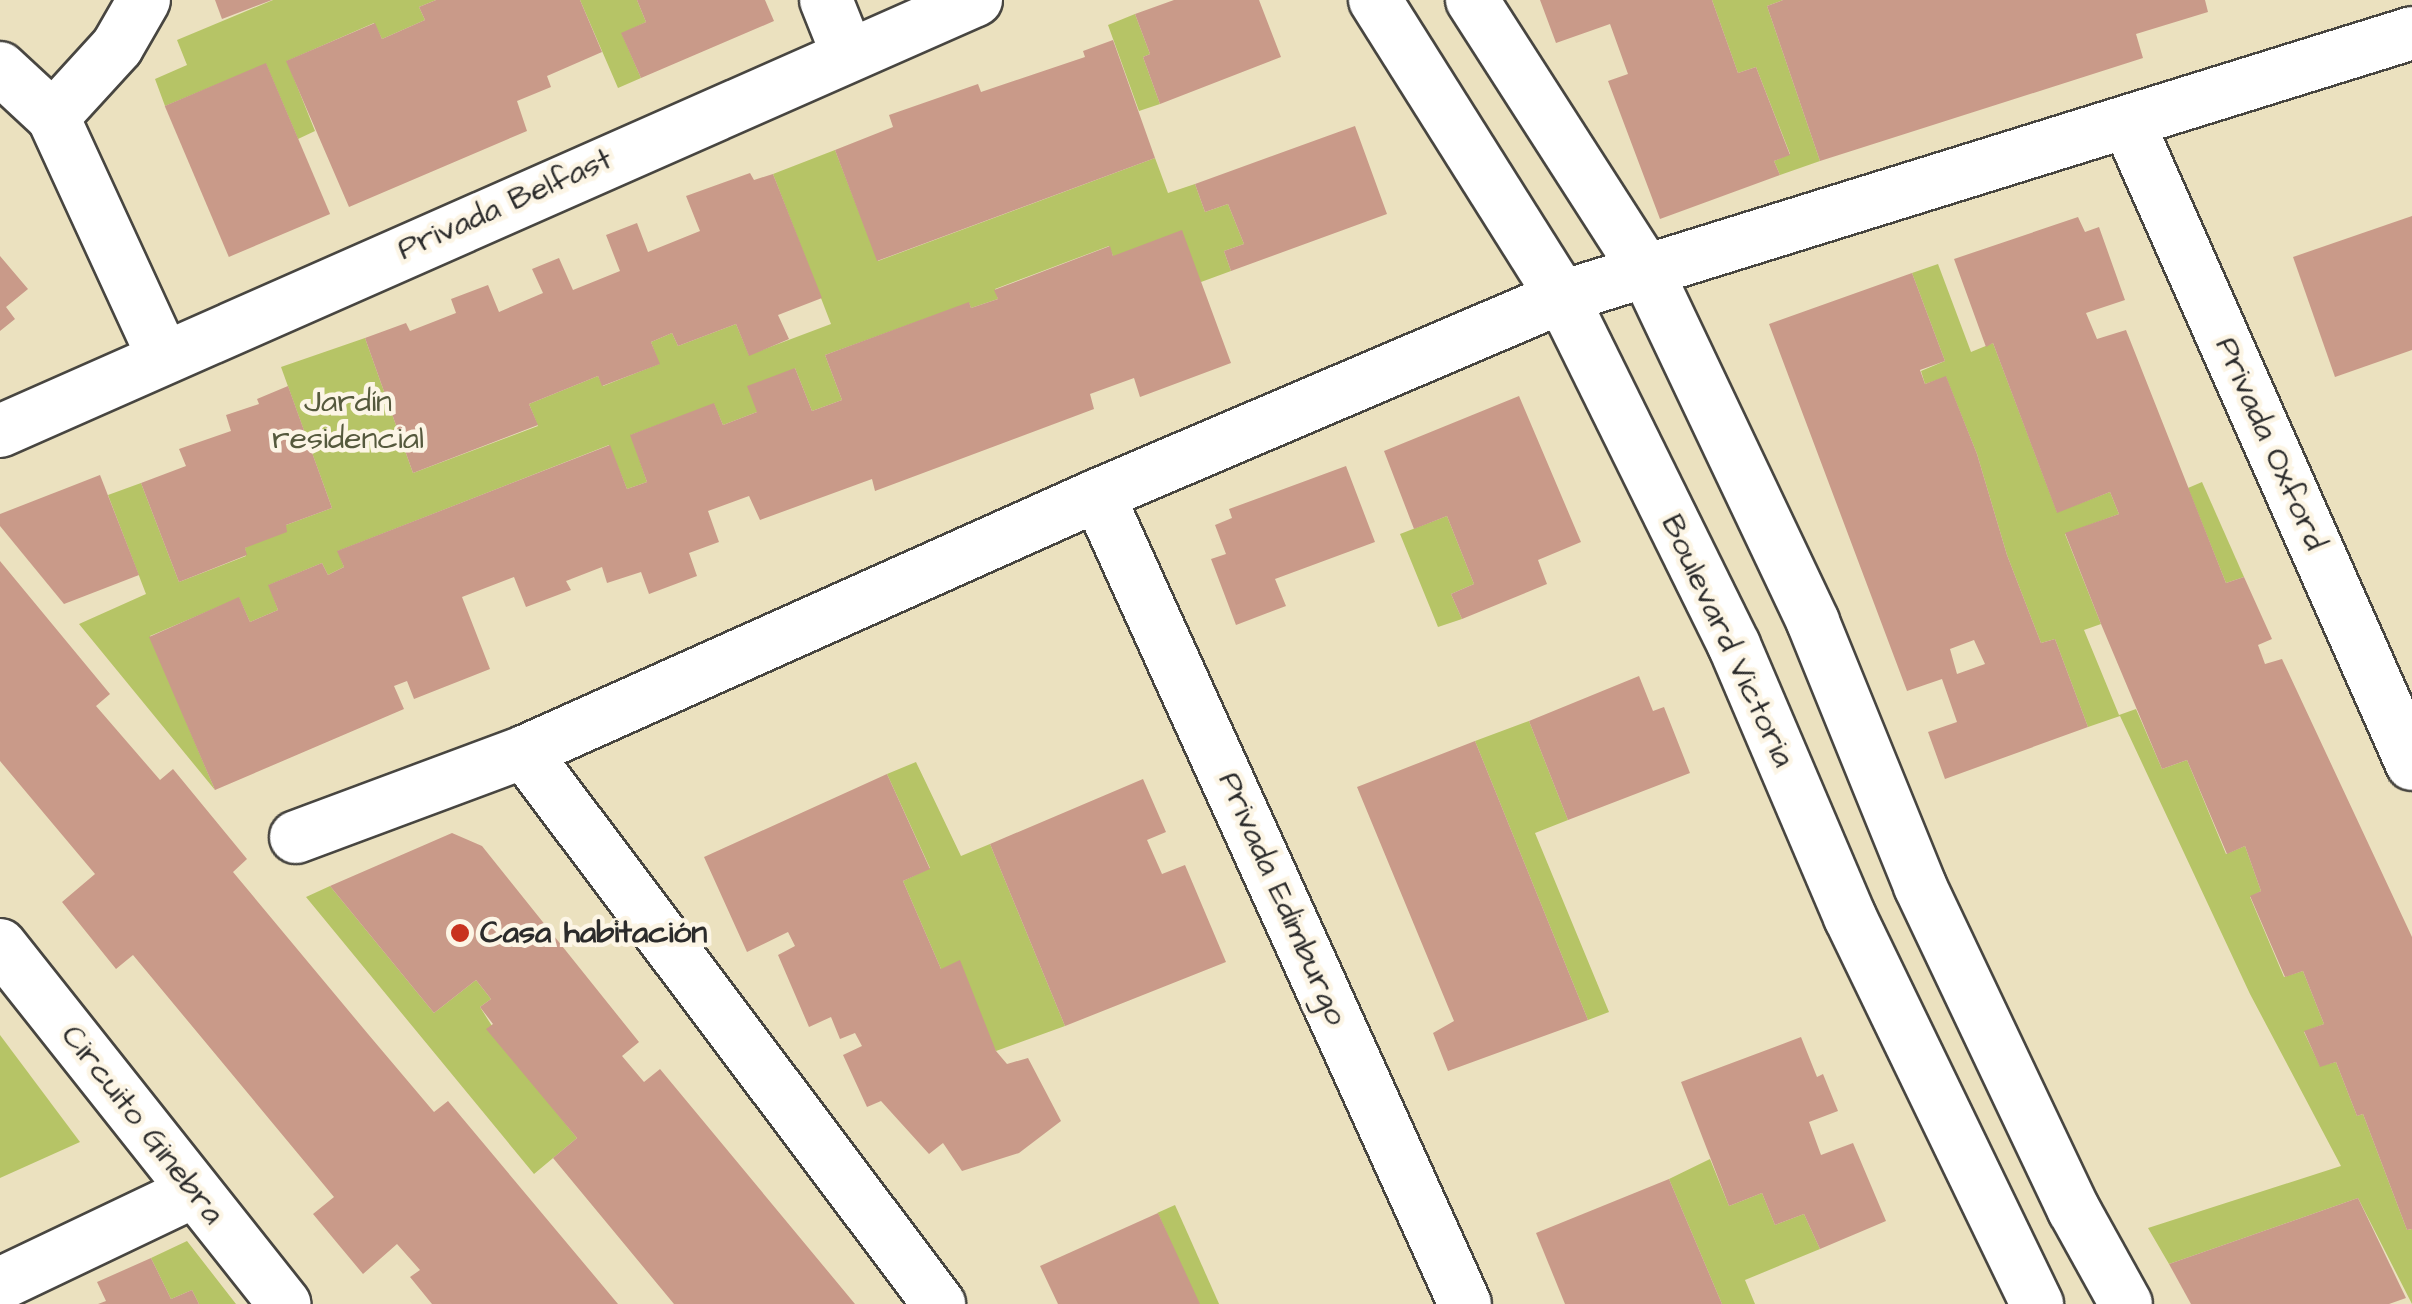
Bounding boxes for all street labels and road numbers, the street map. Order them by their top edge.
street label: Privada Belfast [392,141,618,269]
street label: Privada Oxford [2206,332,2334,556]
street label: Boulevard Victoria [1652,509,1802,773]
street label: Privada Edimburgo [1209,767,1355,1031]
street label: Circuito Ginebra [52,1018,232,1232]

